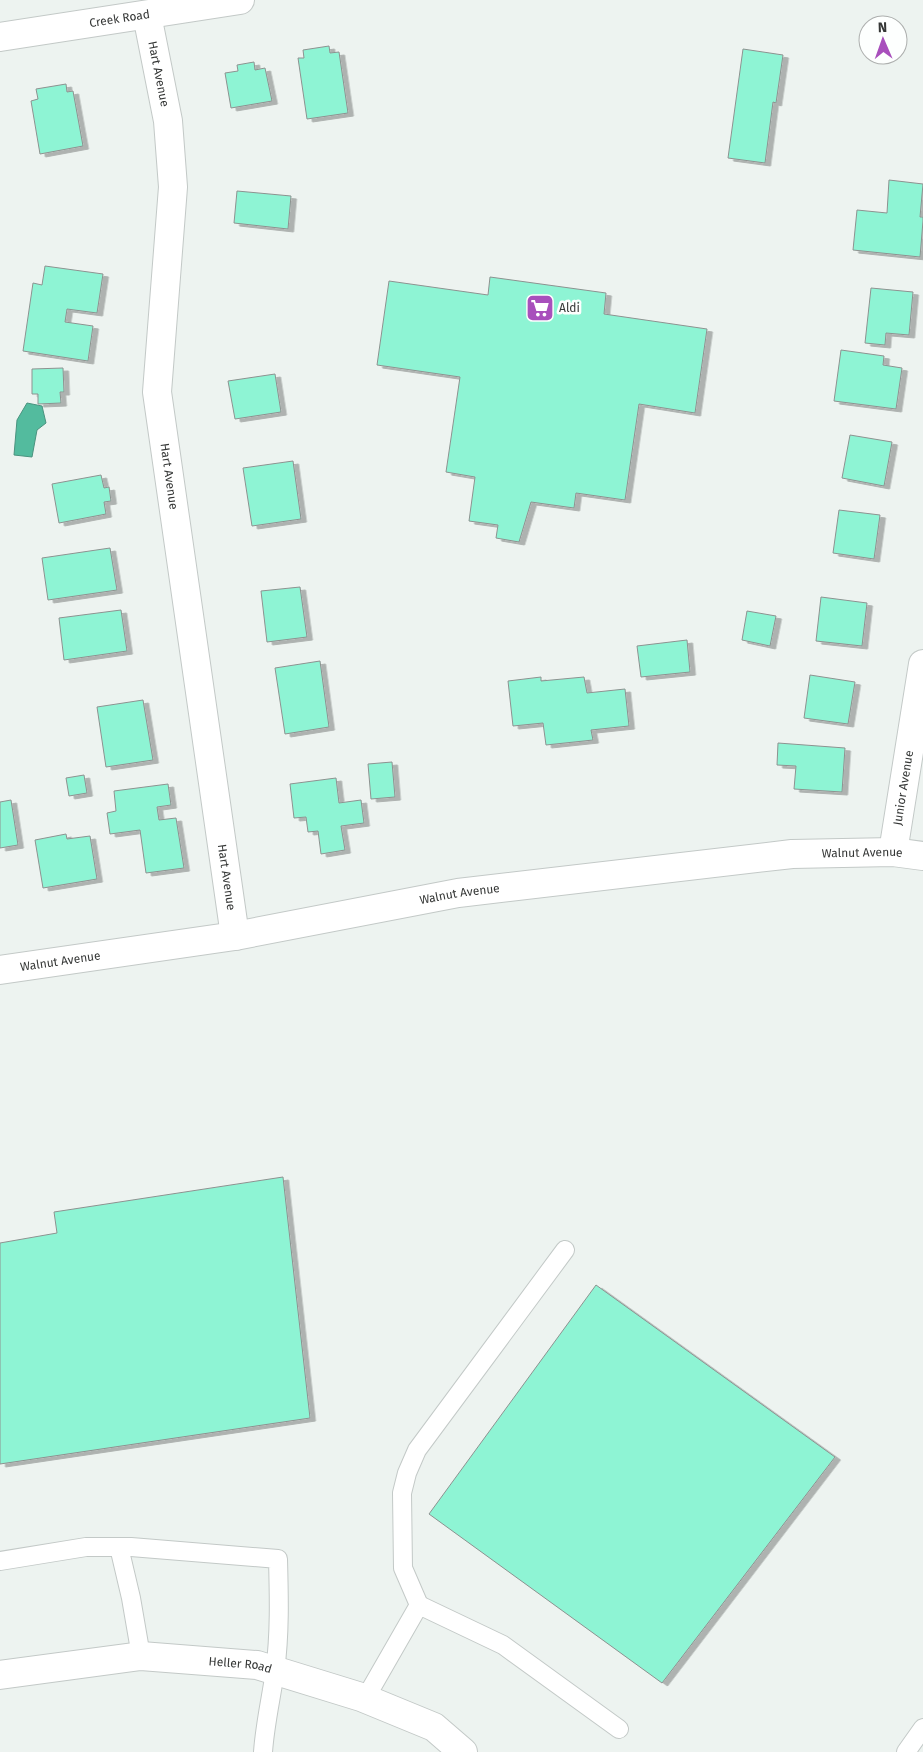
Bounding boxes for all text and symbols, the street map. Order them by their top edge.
street label: Creek Road [88,7,151,30]
north arrow [858,15,908,65]
text: N [878,19,888,36]
street label: Hart Avenue [145,40,172,108]
supermarket icon: Aldi [525,293,555,323]
place label: Aldi [559,301,580,315]
street label: Hart Avenue [157,442,181,510]
street label: Junior Avenue [890,749,916,826]
street label: Hart Avenue [215,843,238,911]
street label: Walnut Avenue [822,845,903,860]
street label: Walnut Avenue [418,881,500,907]
street label: Walnut Avenue [19,949,101,974]
street label: Heller Road [208,1654,274,1676]

